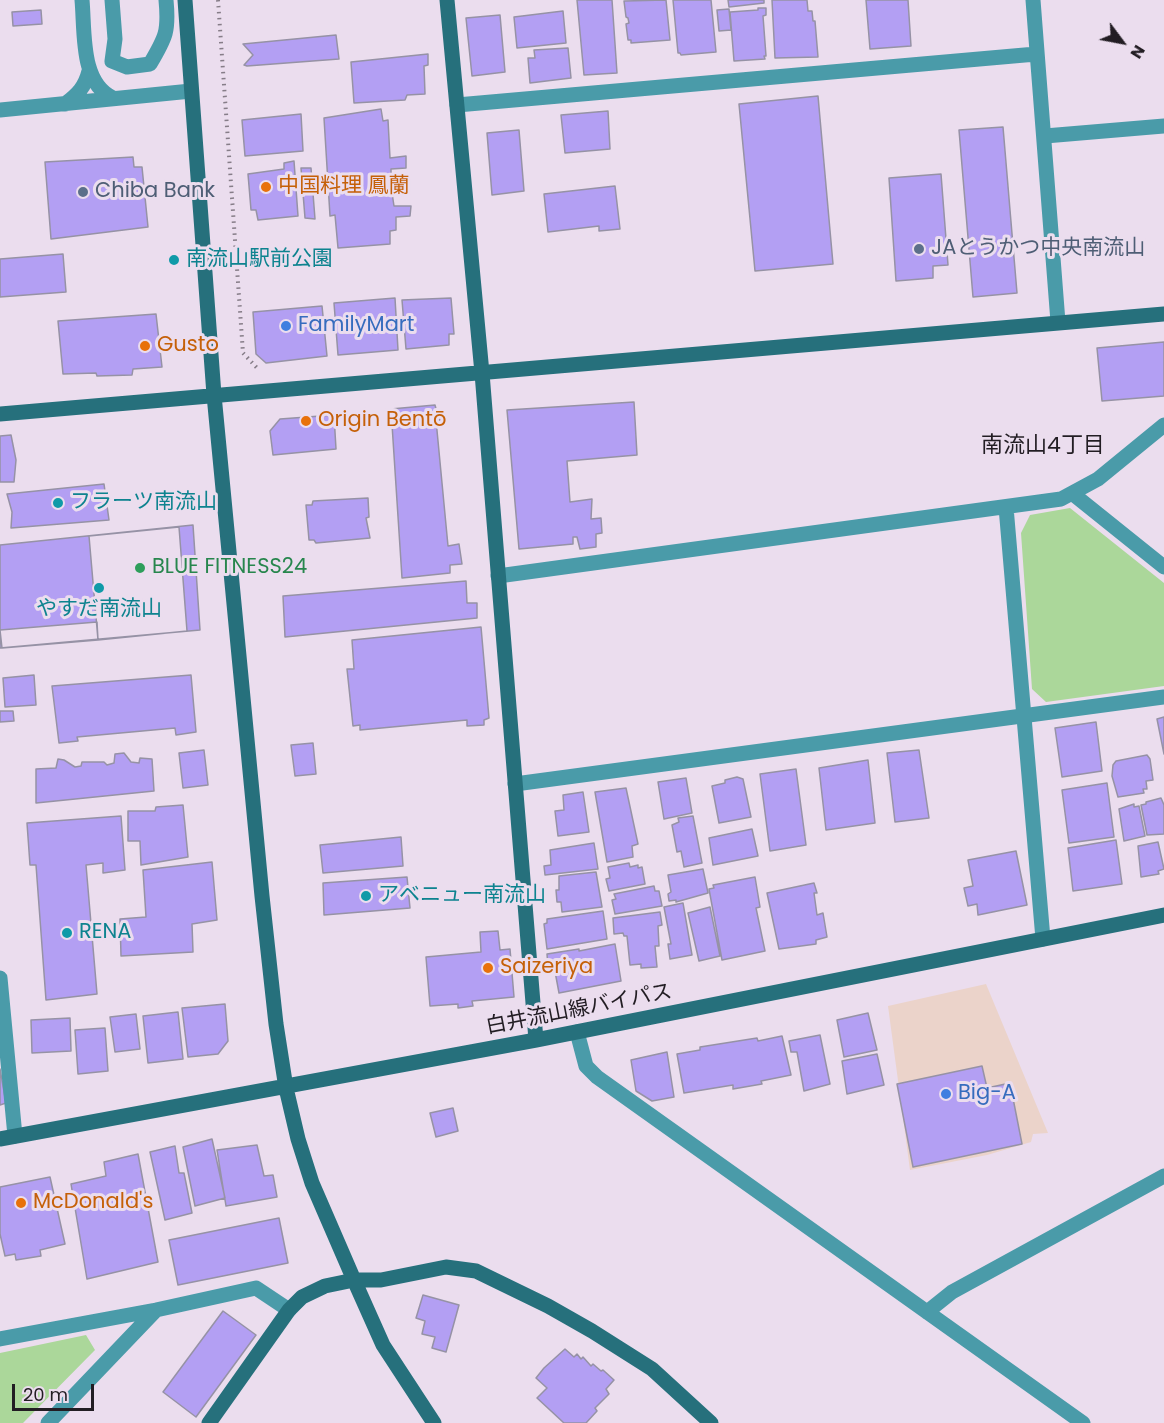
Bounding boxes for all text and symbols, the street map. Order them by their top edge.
north arrow [1092,12,1152,72]
text: N [1125,41,1151,63]
place label: 中国料理 鳳蘭 [278,174,410,200]
place label: Chiba Bank [95,179,215,205]
marker: 中国料理 鳳蘭 [259,180,273,194]
marker: Chiba Bank [76,185,90,199]
place label: JAとうかつ中央南流山 [931,236,1145,262]
marker: JAとうかつ中央南流山 [912,242,926,256]
place label: 南流山駅前公園 [186,247,333,273]
marker: 南流山駅前公園 [167,253,181,267]
place label: FamilyMart [298,313,414,339]
marker: FamilyMart [279,319,293,333]
place label: Gusto [157,333,219,359]
marker: Gusto [138,339,152,353]
place label: Origin Bentō [318,408,446,434]
marker: Origin Bentō [299,414,313,428]
district label: 南流山4丁目 [981,433,1105,459]
place label: フラーツ南流山 [70,490,217,516]
marker: フラーツ南流山 [51,496,65,510]
place label: BLUE FITNESS24 [152,555,307,581]
marker: BLUE FITNESS24 [133,561,147,575]
marker: やすだ南流山 [92,581,106,595]
place label: やすだ南流山 [36,597,162,623]
place label: アベニュー南流山 [378,883,546,909]
marker: アベニュー南流山 [359,889,373,903]
place label: RENA [79,920,131,946]
marker: RENA [60,926,74,940]
place label: Saizeriya [500,955,593,981]
marker: Saizeriya [481,961,495,975]
street label: 白井流山線バイパス [484,980,674,1040]
place label: Big-A [958,1081,1016,1107]
marker: Big-A [939,1087,953,1101]
place label: McDonald's [33,1190,153,1216]
marker: McDonald's [14,1196,28,1210]
scale bar [15,1372,98,1410]
text: 20 m [23,1382,68,1407]

